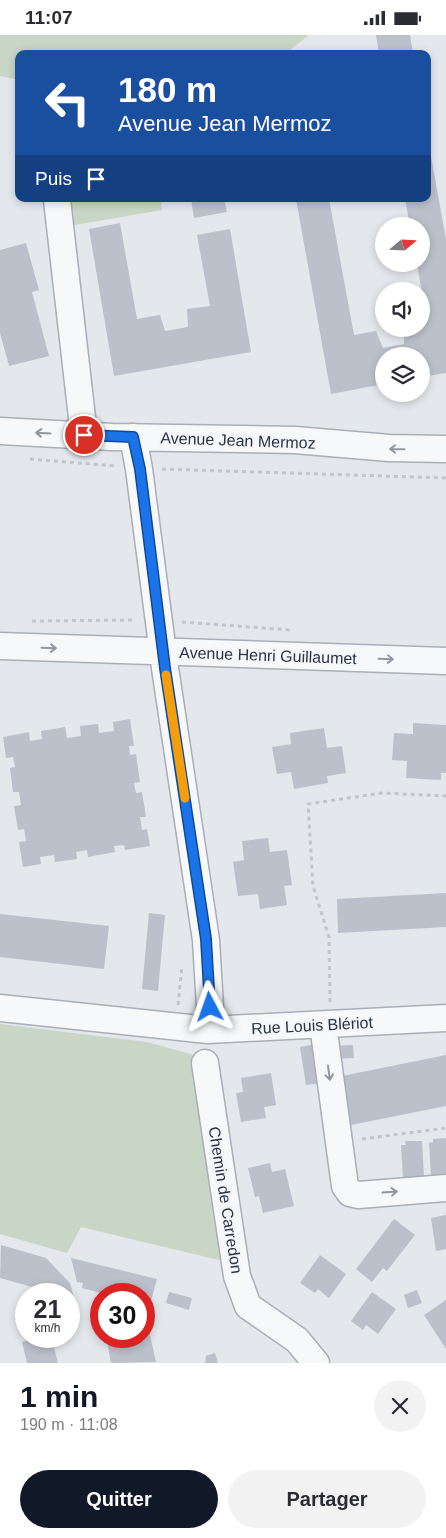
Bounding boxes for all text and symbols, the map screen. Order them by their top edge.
text: 11:07 [25,7,73,28]
icon: left [35,70,100,135]
text: 180 m [118,70,217,109]
text: Avenue Jean Mermoz [118,111,332,136]
icon: arrive [82,165,110,193]
text: Puis [35,168,72,189]
north arrow [375,217,430,273]
map controls [375,217,430,402]
button: sound [375,282,430,337]
button: layers [375,347,430,402]
pin [63,414,105,456]
icon: arrive [70,421,98,449]
one-way arrow [35,428,51,437]
street label: Avenue Jean Mermoz [160,429,316,452]
one-way arrow [390,444,406,453]
one-way arrow [40,643,56,652]
street label: Avenue Henri Guillaumet [179,644,358,667]
one-way arrow [378,654,394,664]
position arrow [183,980,235,1032]
street label: Rue Louis Blériot [251,1014,374,1037]
one-way arrow [325,1065,335,1081]
street label: Chemin de Carredon [205,1125,246,1275]
one-way arrow [382,1188,398,1197]
speed limit sign: 30 [90,1283,155,1348]
text: 21 [34,1295,61,1323]
text: km/h [34,1321,61,1335]
text: 1 min [20,1380,98,1413]
button: close [374,1380,426,1432]
text: 190 m · 11:08 [20,1416,118,1433]
button: Quitter [20,1470,218,1528]
button: Partager [228,1470,426,1528]

